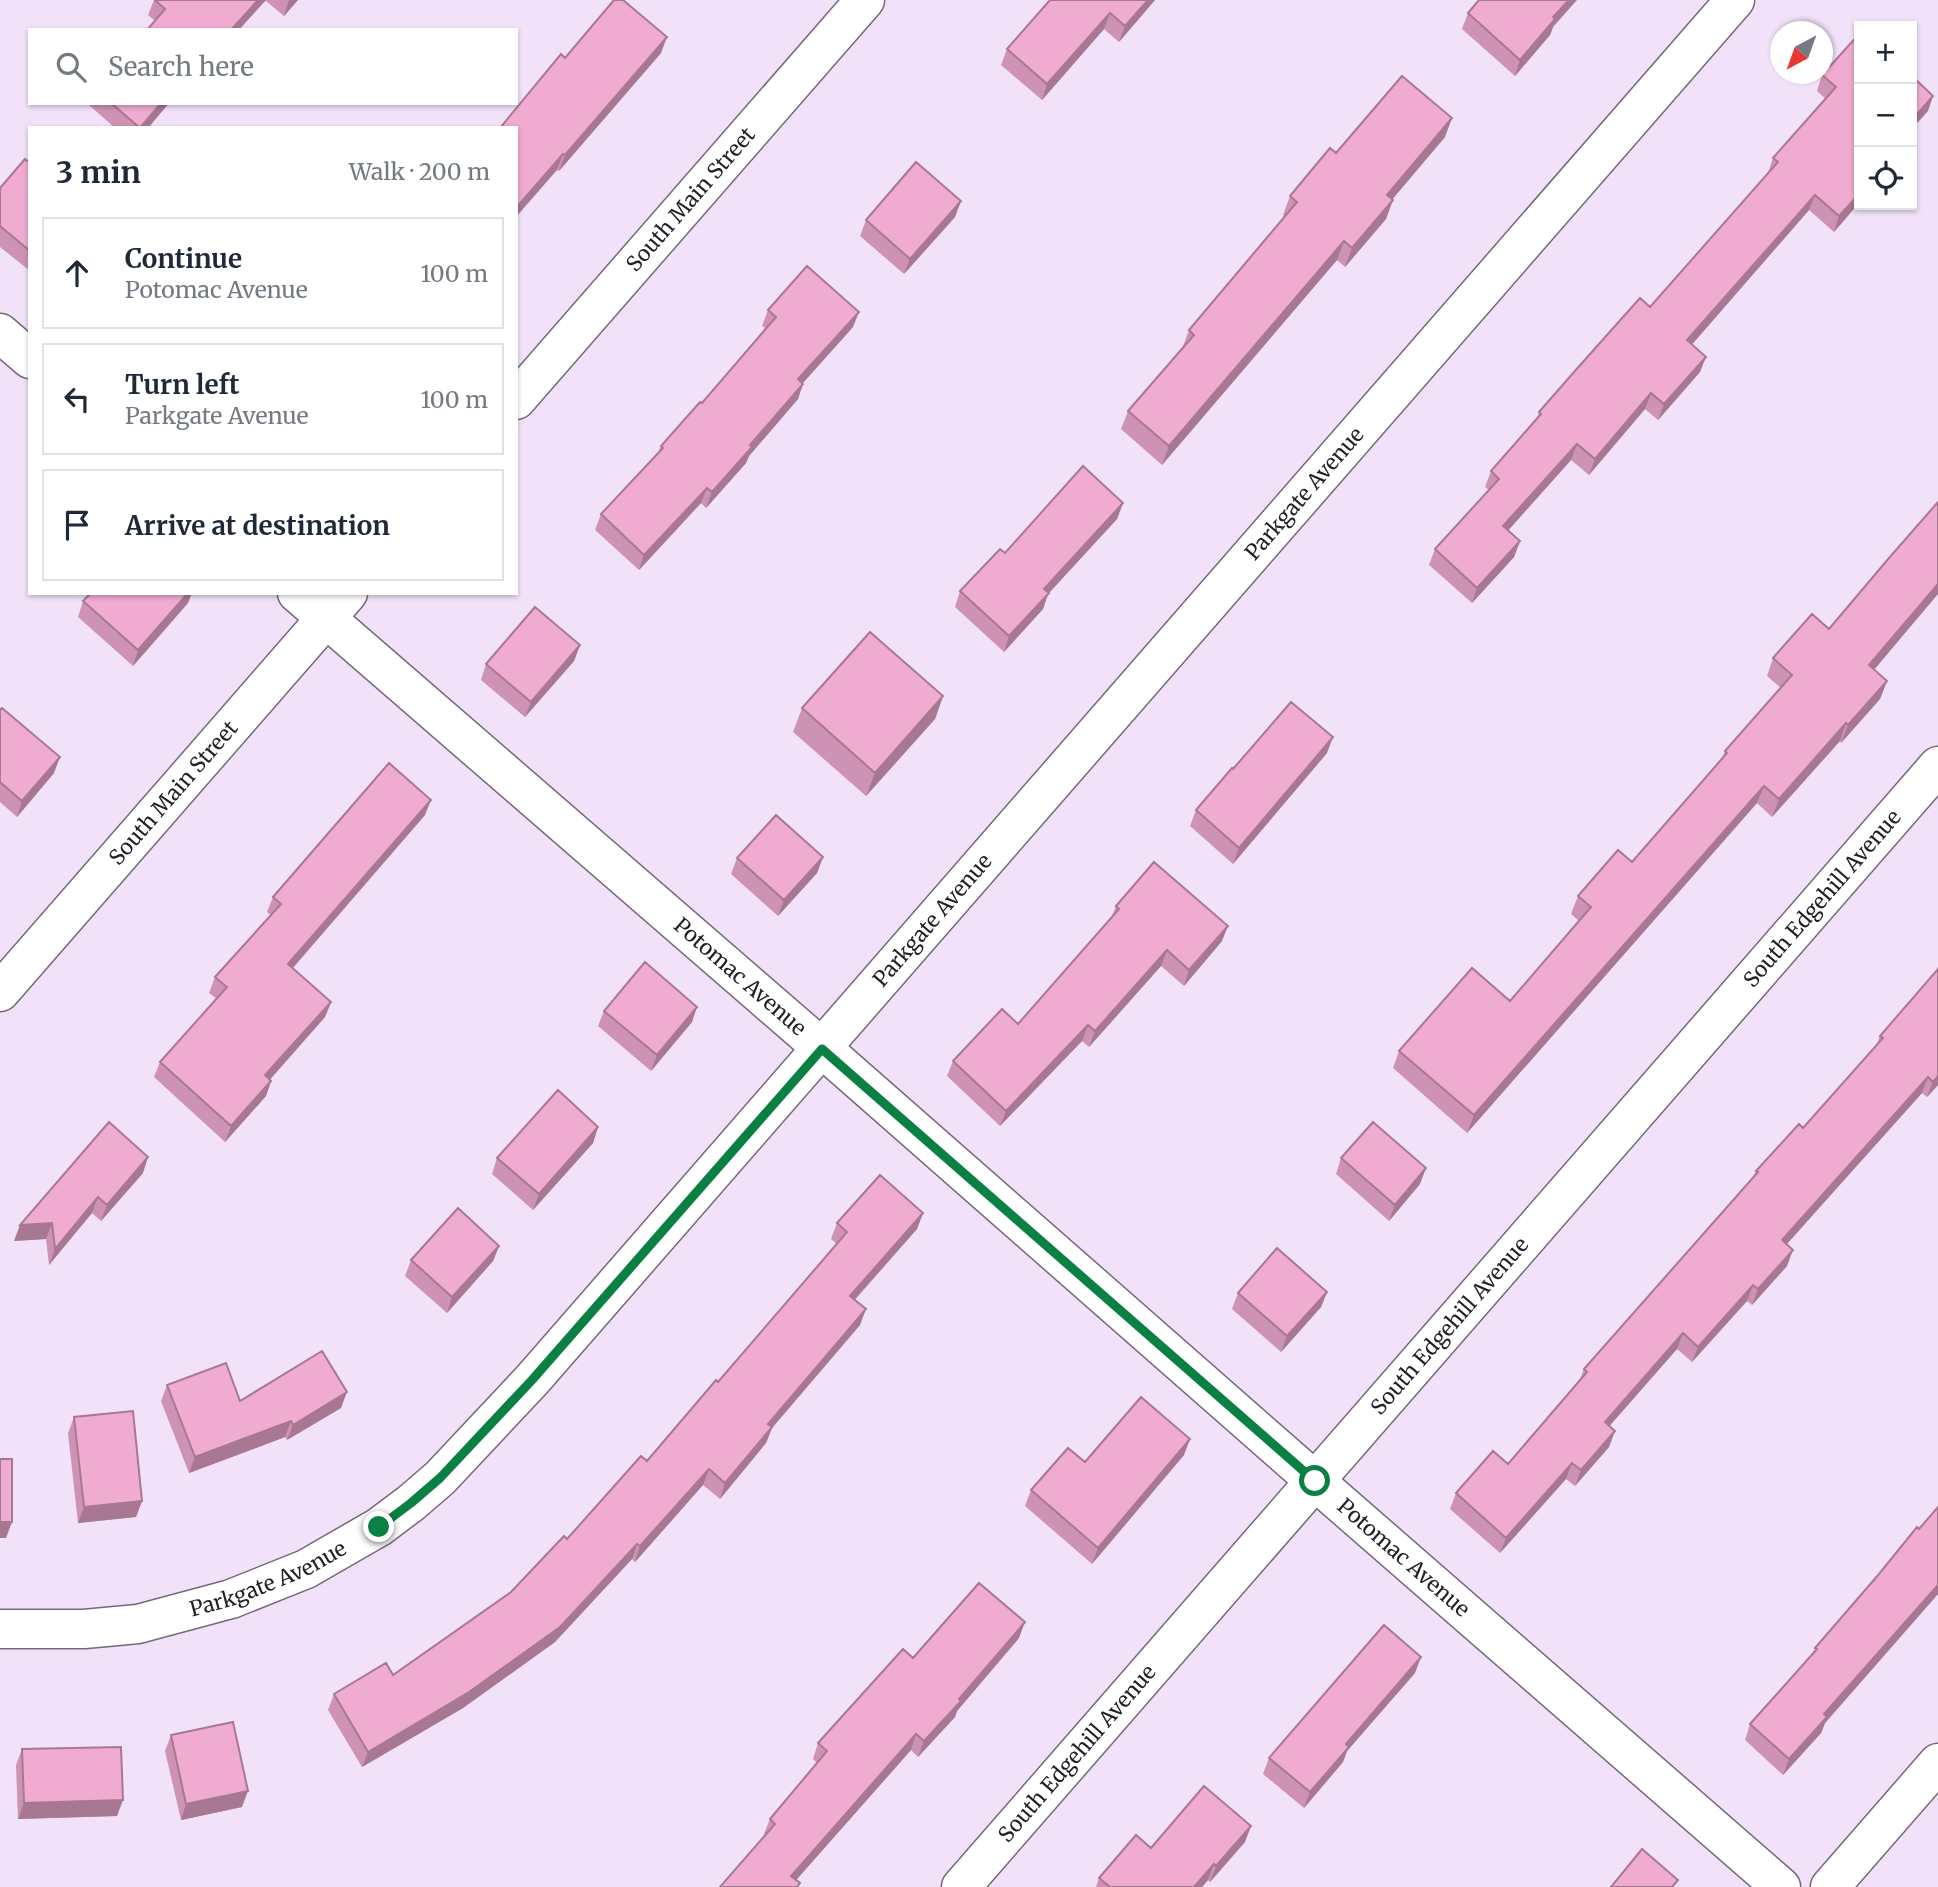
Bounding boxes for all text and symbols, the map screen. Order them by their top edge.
north arrow [1770,21,1833,84]
map controls [1854,21,1917,210]
button: + [1854,21,1917,84]
search box [28,28,518,105]
icon: search [52,48,90,86]
text: Search here [108,50,254,83]
button: − [1854,84,1917,147]
street label: South Main Street [620,121,761,277]
button: locate [1854,147,1917,210]
text: 3 min [56,153,141,191]
text: Walk · 200 m [349,157,490,186]
text: Continue [125,242,242,275]
icon: ahead [58,254,96,292]
text: 100 m [420,259,488,288]
text: Potomac Avenue [125,275,308,304]
text: Turn left [125,368,239,401]
icon: left [58,380,96,418]
text: 100 m [420,385,488,414]
text: Parkgate Avenue [125,401,309,430]
street label: Parkgate Avenue [1239,421,1370,565]
icon: arrive [58,506,96,544]
text: Arrive at destination [125,509,390,542]
street label: South Main Street [103,715,243,870]
street label: South Edgehill Avenue [1737,804,1907,993]
street label: Parkgate Avenue [867,848,998,992]
street label: Potomac Avenue [668,912,812,1041]
street label: South Edgehill Avenue [1365,1231,1534,1420]
route start [1299,1465,1330,1496]
street label: Potomac Avenue [1332,1493,1475,1623]
route end [363,1511,394,1542]
street label: Parkgate Avenue [186,1535,351,1623]
street label: South Edgehill Avenue [992,1659,1162,1848]

